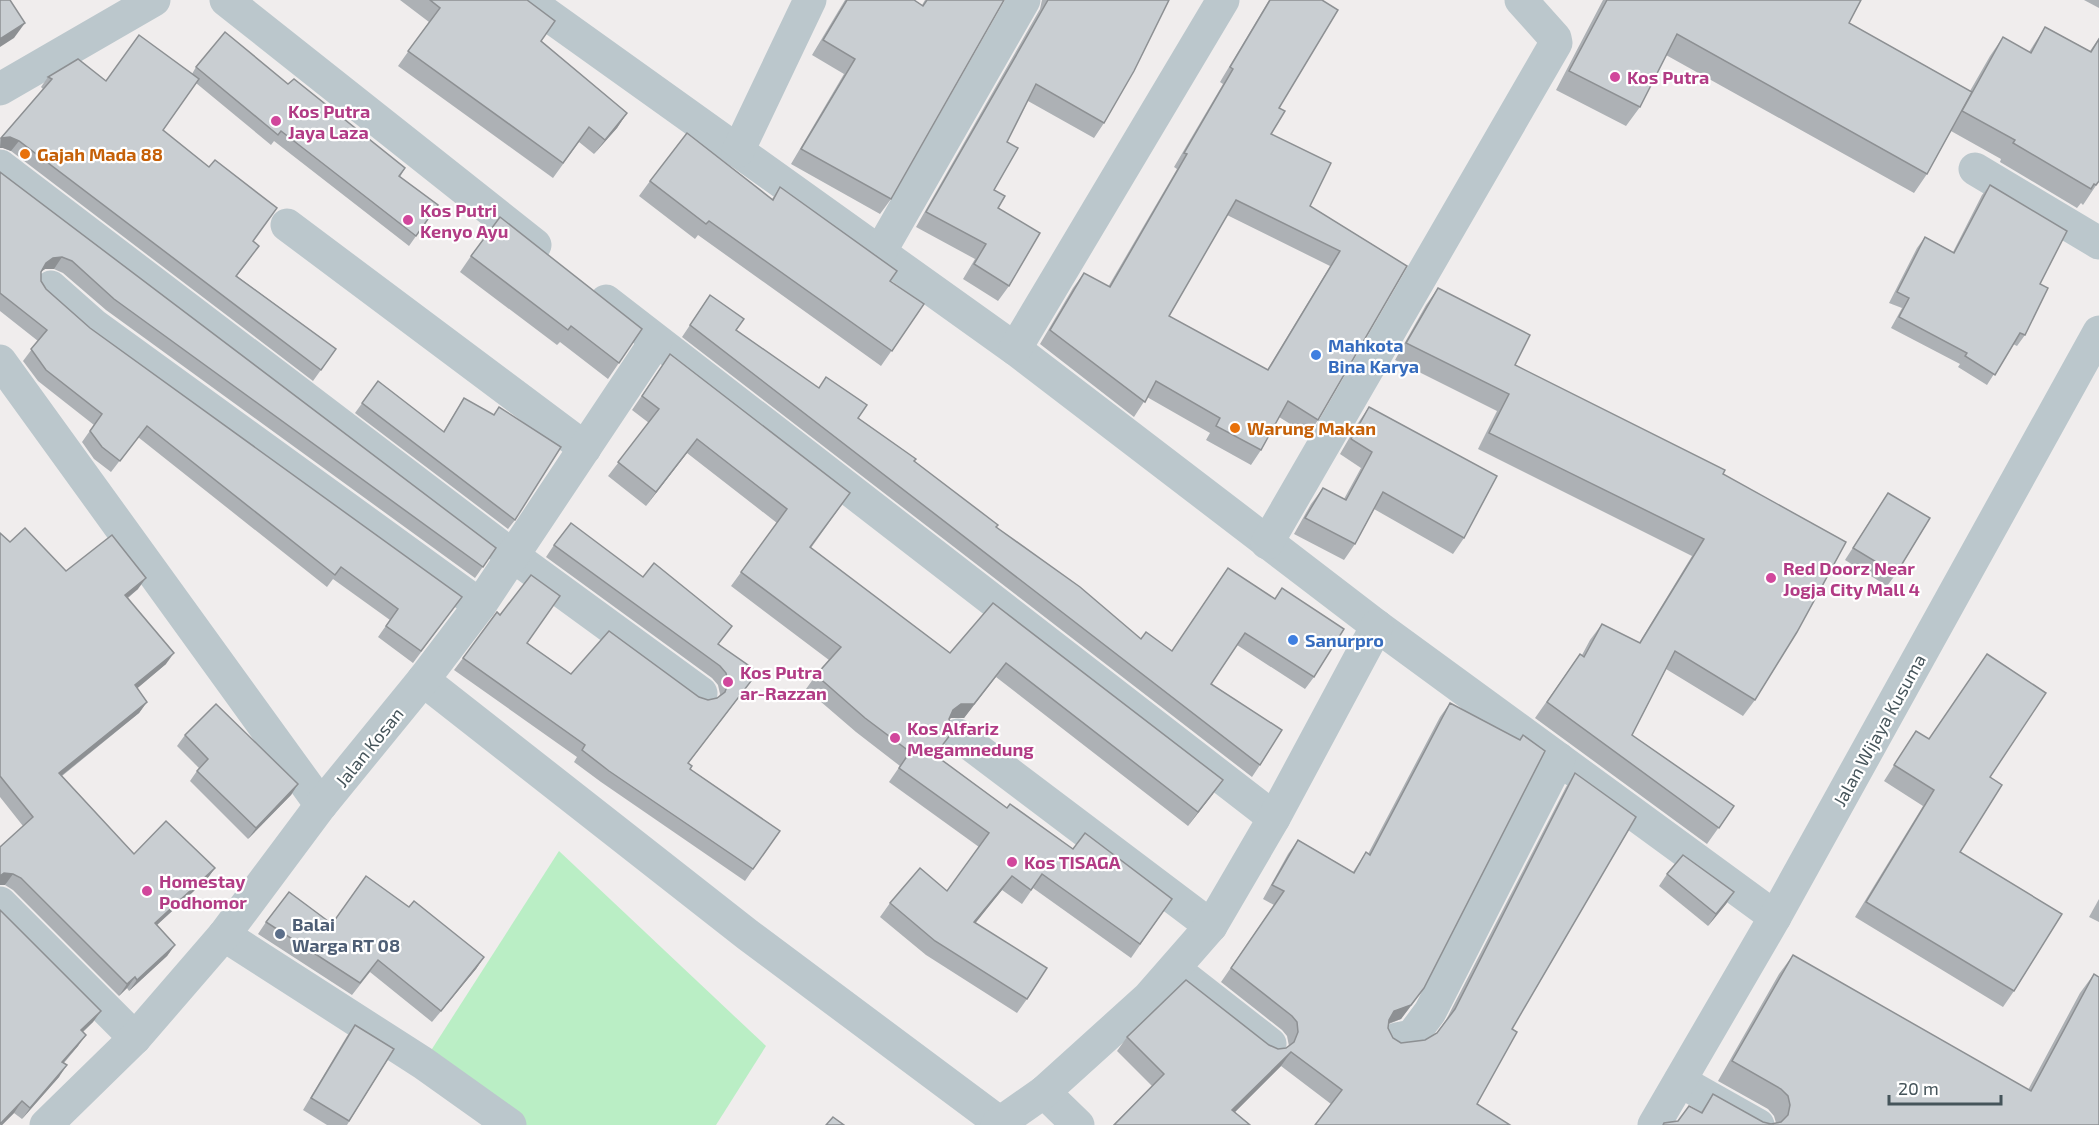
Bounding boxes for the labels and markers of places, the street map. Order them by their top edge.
place label: Kos Putra [1627,66,1709,88]
marker: Kos Putra [1608,70,1622,84]
place label: Kos Putra Jaya Laza [288,100,370,143]
marker: Kos Putra Jaya Laza [269,114,283,128]
place label: Gajah Mada 88 [37,143,163,165]
marker: Gajah Mada 88 [18,147,32,161]
place label: Kos Putri Kenyo Ayu [420,199,508,242]
marker: Kos Putri Kenyo Ayu [401,213,415,227]
place label: Mahkota Bina Karya [1328,334,1419,377]
marker: Mahkota Bina Karya [1309,348,1323,362]
place label: Warung Makan [1247,417,1376,439]
marker: Warung Makan [1228,421,1242,435]
place label: Red Doorz Near Jogja City Mall 4 [1783,557,1920,600]
marker: Red Doorz Near Jogja City Mall 4 [1764,571,1778,585]
place label: Sanurpro [1305,629,1384,651]
marker: Sanurpro [1286,633,1300,647]
place label: Kos Putra ar-Razzan [740,661,827,704]
marker: Kos Putra ar-Razzan [721,675,735,689]
place label: Kos Alfariz Megamnedung [907,717,1034,760]
marker: Kos Alfariz Megamnedung [888,731,902,745]
place label: Kos TISAGA [1024,851,1121,873]
marker: Kos TISAGA [1005,855,1019,869]
place label: Homestay Podhomor [159,870,247,913]
marker: Homestay Podhomor [140,884,154,898]
place label: Balai Warga RT 08 [292,913,400,956]
marker: Balai Warga RT 08 [273,927,287,941]

